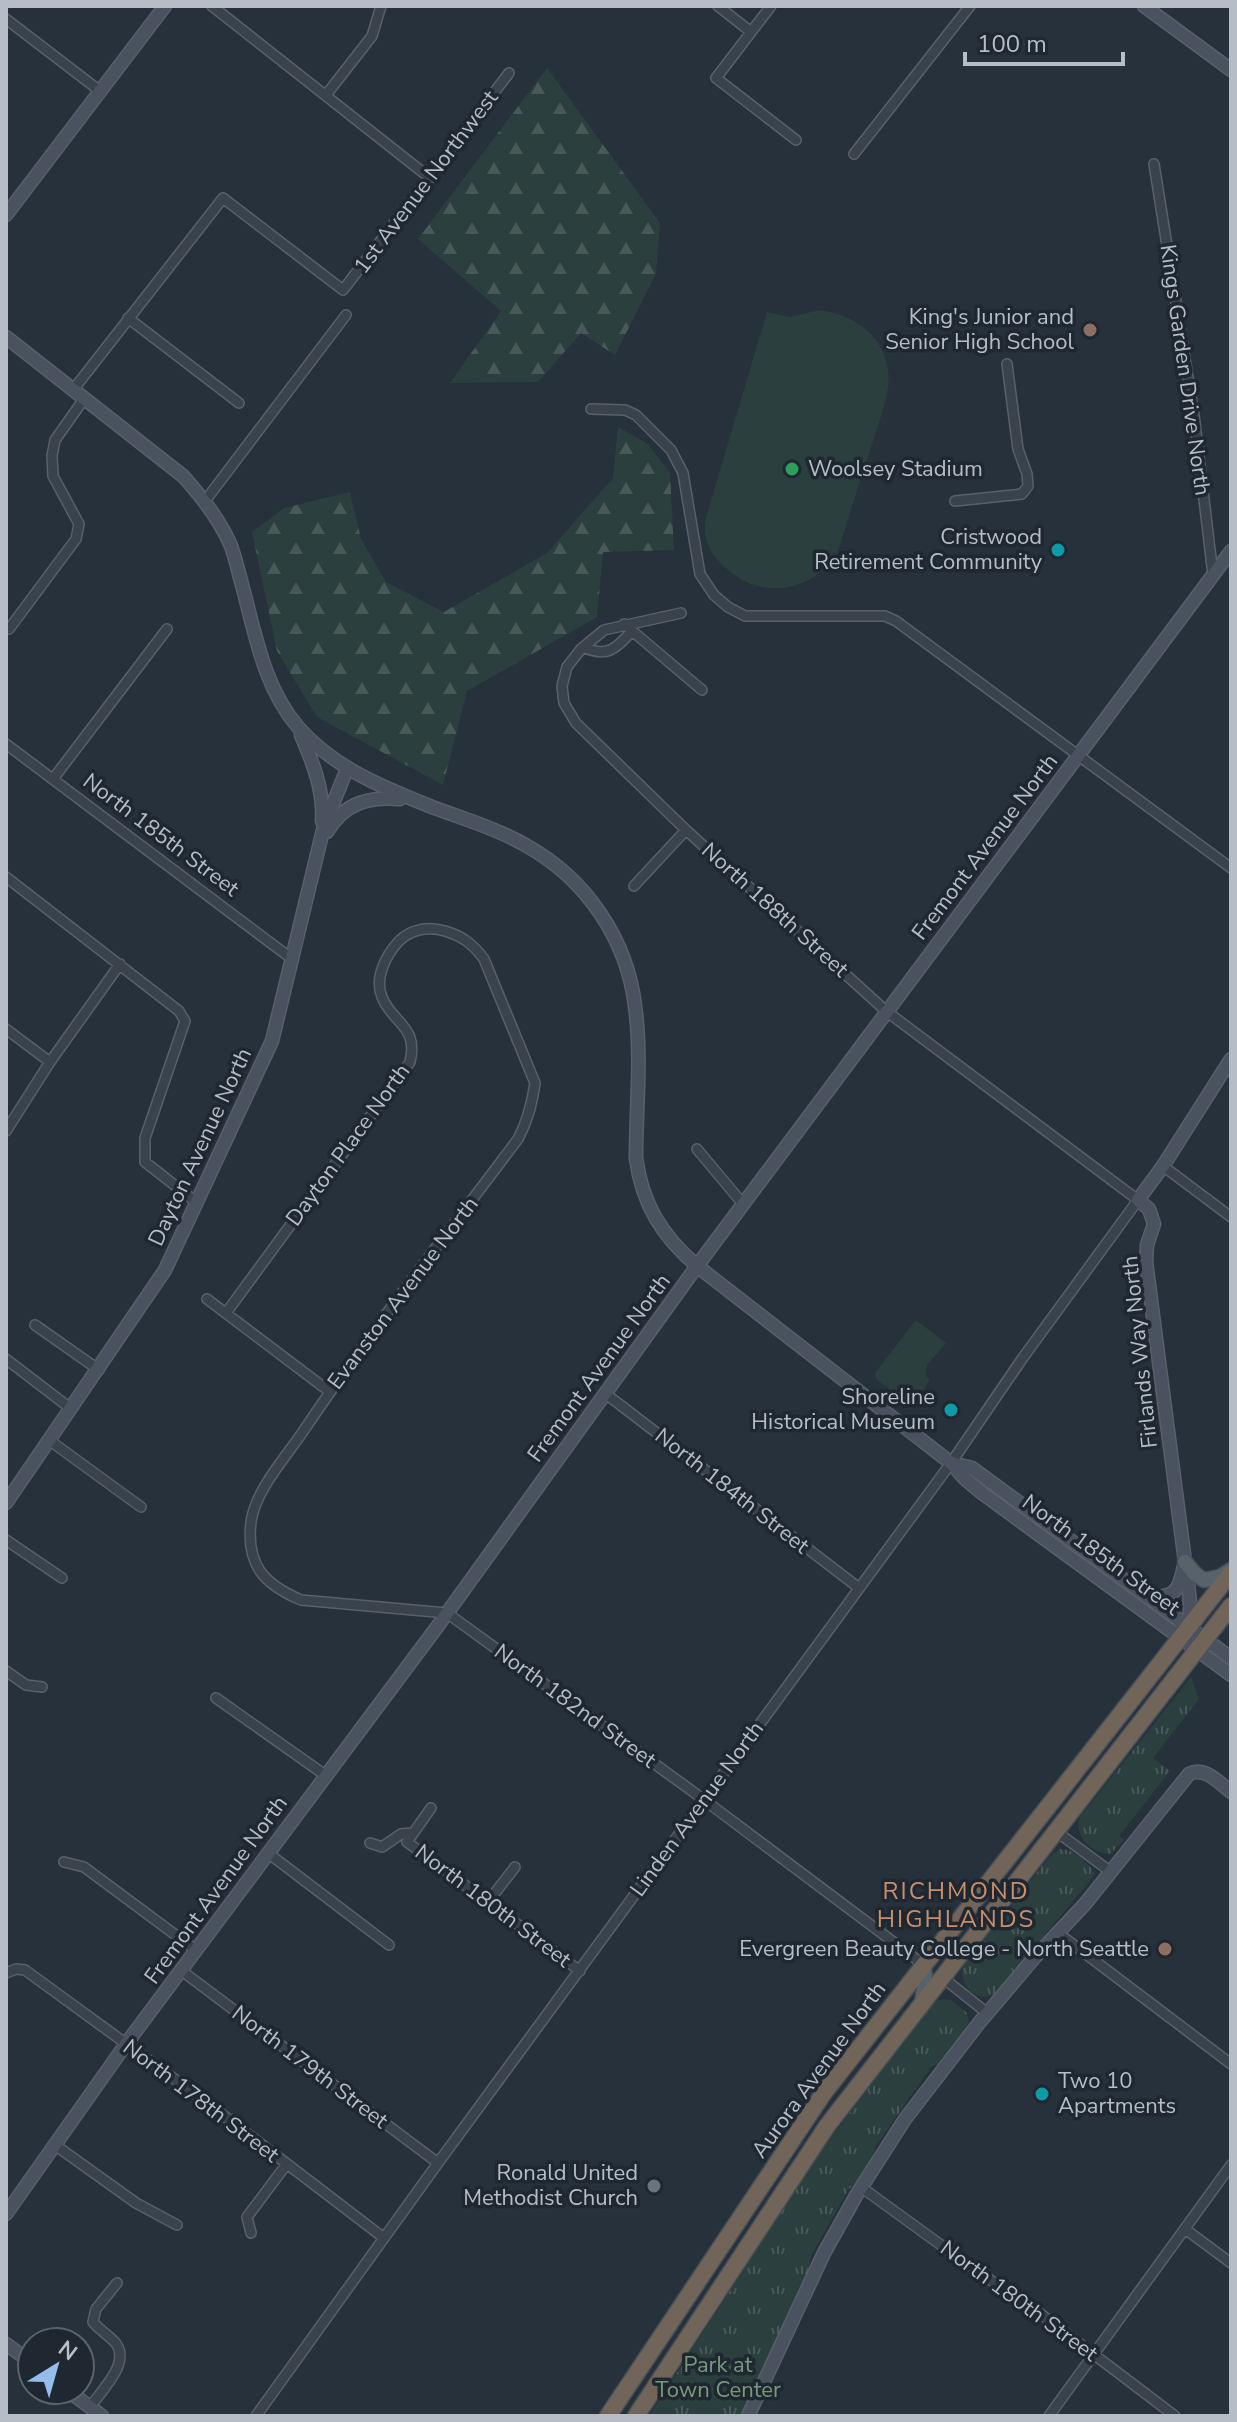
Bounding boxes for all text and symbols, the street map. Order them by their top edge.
scale bar [965,16,1123,66]
text: 100 m [977,28,1047,60]
street label: 1st Avenue Northwest [347,84,505,280]
street label: Kings Garden Drive North [1153,242,1217,498]
place label: King's Junior and Senior High School [885,302,1074,357]
marker: King's Junior and Senior High School [1081,321,1099,339]
place label: Woolsey Stadium [808,454,983,484]
marker: Woolsey Stadium [783,460,801,478]
place label: Cristwood Retirement Community [814,522,1043,577]
marker: Cristwood Retirement Community [1049,541,1067,559]
street label: Fremont Avenue North [905,748,1065,946]
street label: North 185th Street [77,766,245,904]
street label: North 188th Street [695,836,855,984]
street label: Dayton Avenue North [141,1043,259,1251]
street label: Dayton Place North [279,1058,417,1232]
street label: Evanston Avenue North [321,1191,485,1395]
street label: Firlands Way North [1115,1254,1165,1450]
street label: Fremont Avenue North [520,1268,678,1468]
place label: Shoreline Historical Museum [751,1382,935,1437]
marker: Shoreline Historical Museum [942,1401,960,1419]
street label: North 184th Street [649,1421,816,1561]
street label: North 185th Street [1016,1488,1186,1623]
street label: North 182nd Street [488,1637,662,1775]
street label: Linden Avenue North [623,1715,771,1903]
street label: Fremont Avenue North [137,1790,295,1990]
street label: North 180th Street [409,1837,577,1975]
district label: RICHMOND HIGHLANDS [877,1875,1035,1935]
place label: Evergreen Beauty College - North Seattle [739,1934,1149,1964]
marker: Evergreen Beauty College - North Seattle [1156,1940,1174,1958]
street label: Aurora Avenue North [745,1976,893,2164]
street label: North 179th Street [226,1998,394,2136]
street label: North 178th Street [117,2032,285,2170]
place label: Two 10 Apartments [1058,2066,1176,2121]
marker: Two 10 Apartments [1033,2085,1051,2103]
place label: Ronald United Methodist Church [463,2158,638,2213]
marker: Ronald United Methodist Church [645,2177,663,2195]
street label: North 180th Street [934,2234,1104,2369]
north arrow [16,2326,96,2406]
text: N [52,2334,83,2368]
park label: Park at Town Center [655,2350,781,2405]

